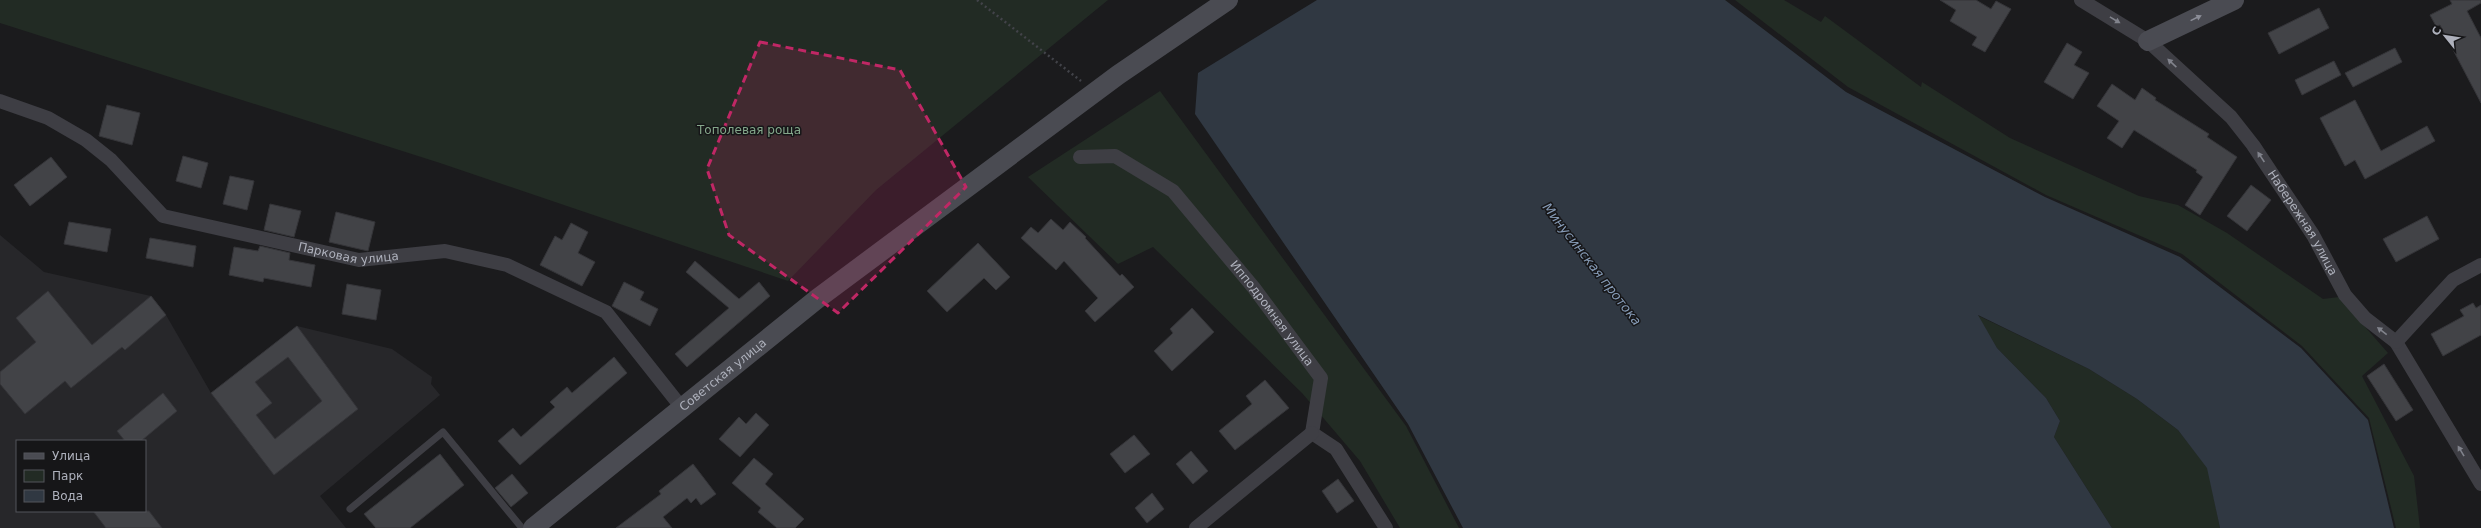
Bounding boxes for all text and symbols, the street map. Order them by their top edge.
one-way arrow [2190,15,2202,21]
north arrow [2425,16,2465,56]
one-way arrow [2109,17,2121,24]
text: С [2429,25,2444,38]
one-way arrow [2167,58,2177,68]
park label: Тополевая роща [696,123,801,137]
one-way arrow [2257,152,2265,162]
street label: Набережная улица [2265,167,2340,278]
water label: Минусинская протока [1540,200,1644,328]
street label: Парковая улица [297,240,399,267]
street label: Ипподромная улица [1227,258,1316,369]
one-way arrow [2377,327,2388,336]
street label: Советская улица [677,336,769,414]
legend [16,440,146,512]
one-way arrow [2457,446,2465,456]
text: Улица [52,449,90,463]
text: Парк [52,469,83,483]
text: Вода [52,489,83,503]

